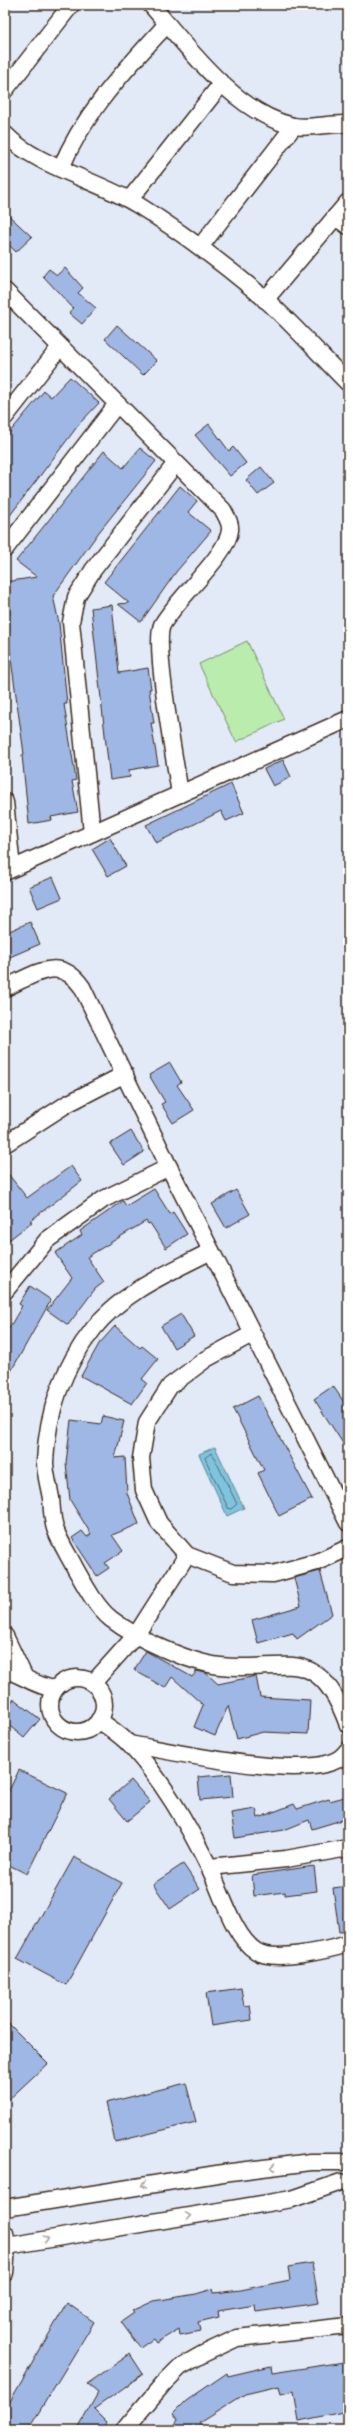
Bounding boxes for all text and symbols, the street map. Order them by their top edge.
one-way arrow [270,2162,276,2171]
one-way arrow [141,2181,147,2189]
one-way arrow [185,2212,191,2221]
one-way arrow [43,2236,49,2244]

